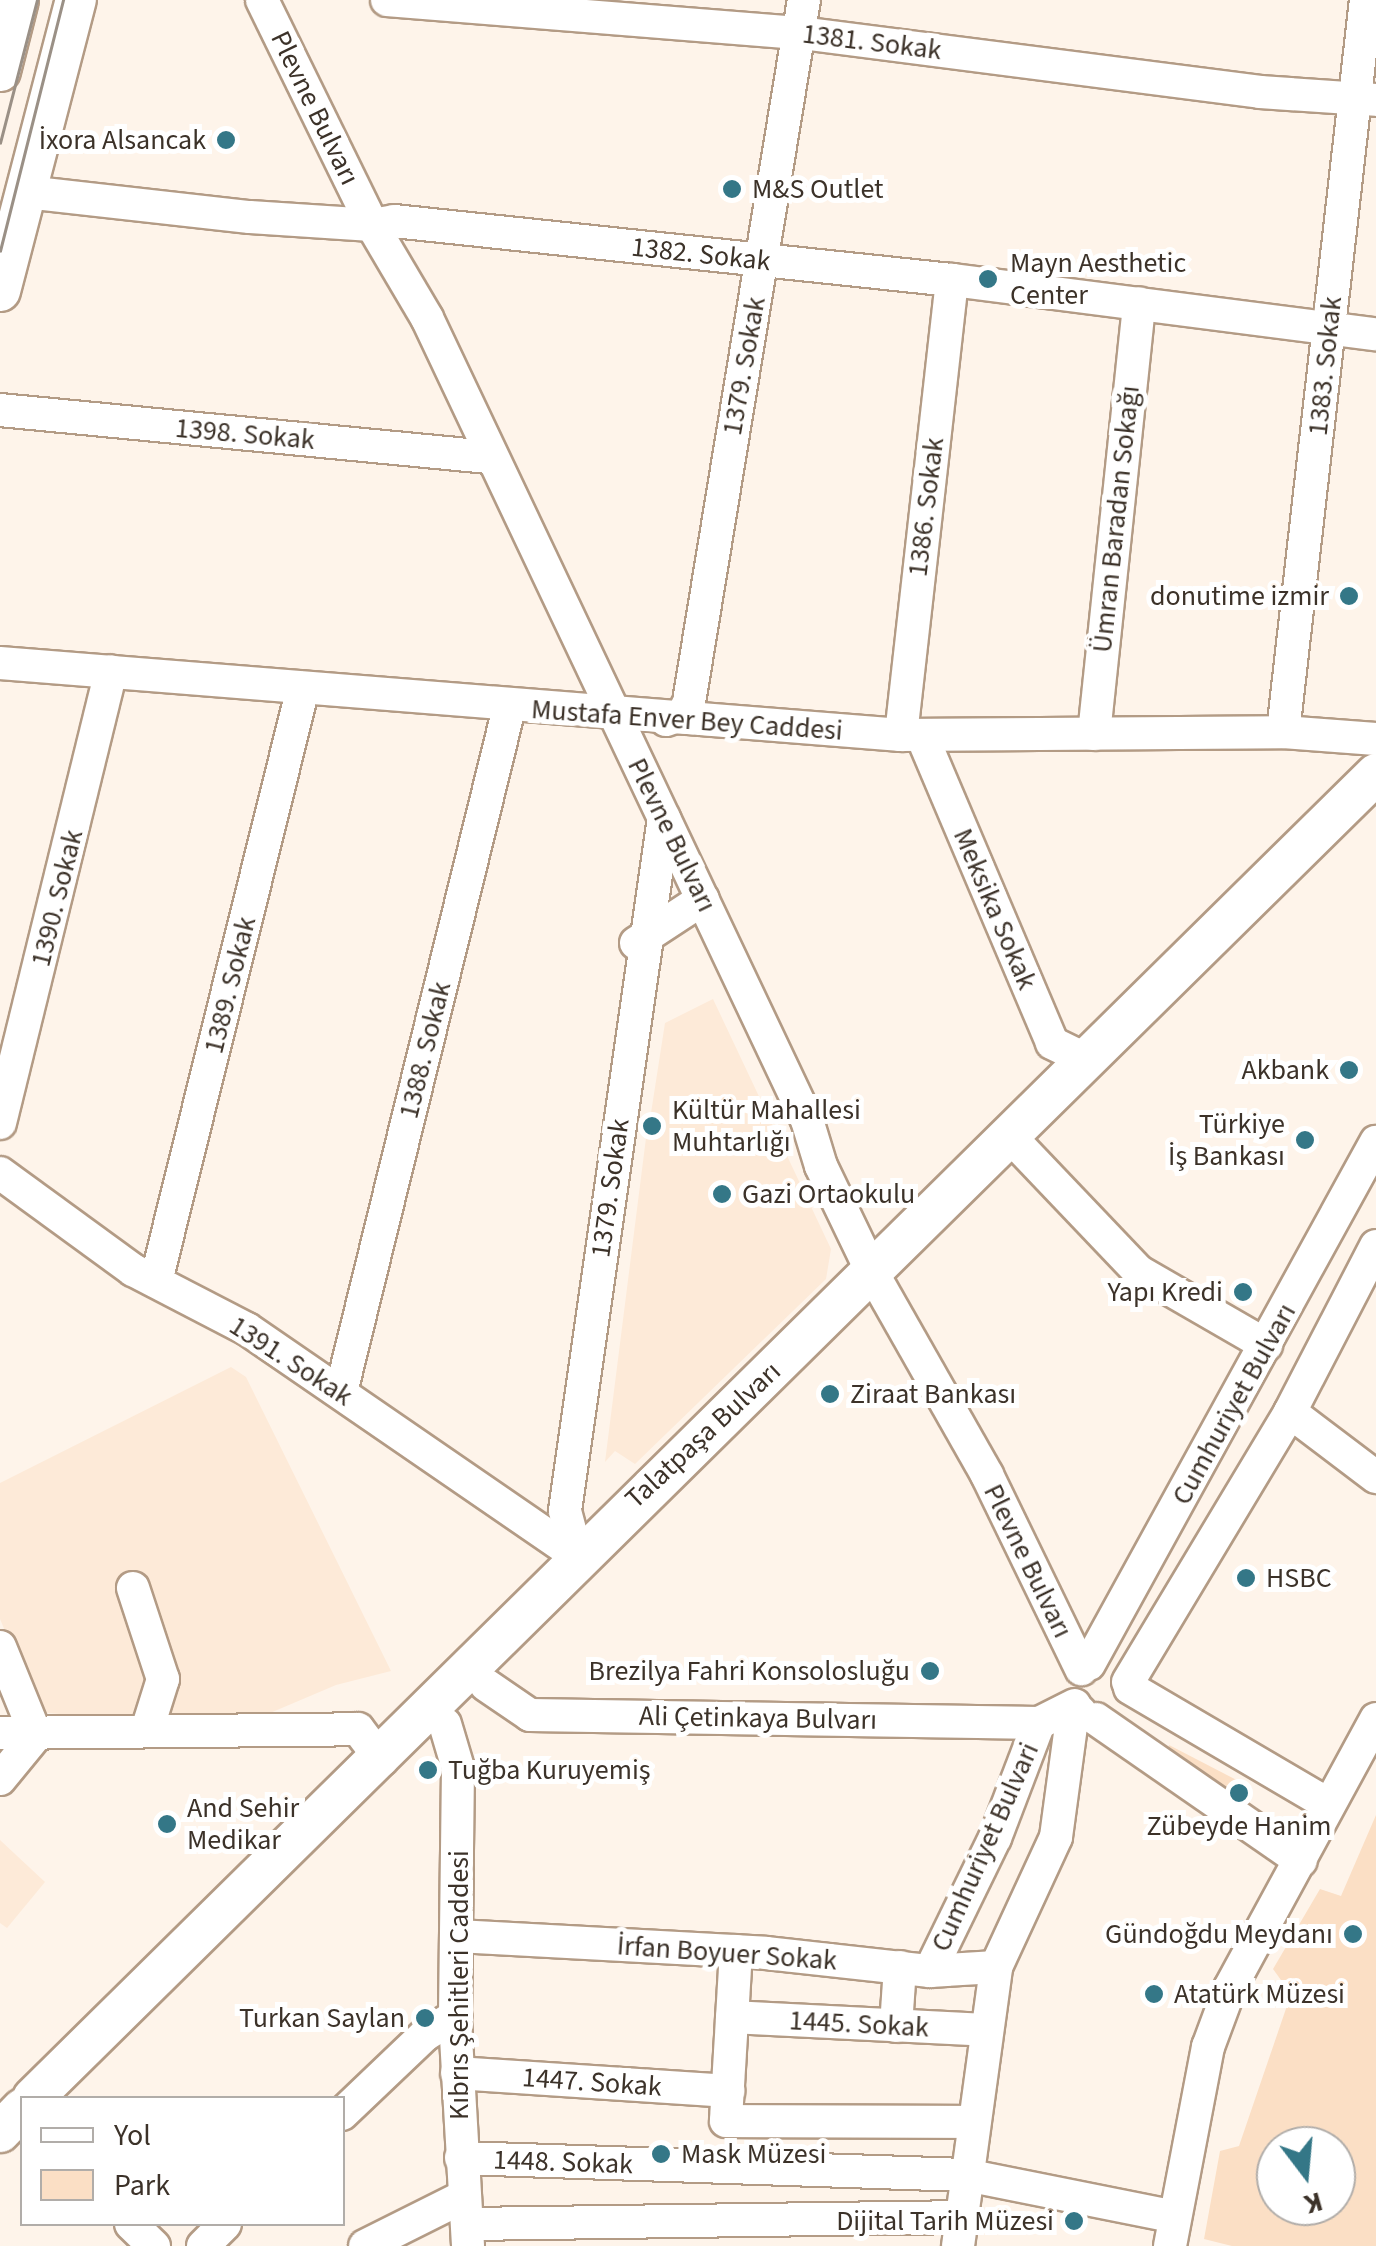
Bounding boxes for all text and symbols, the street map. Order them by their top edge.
street label: 1381. Sokak [801,17,943,67]
street label: Plevne Bulvarı [263,26,367,190]
place label: İxora Alsancak [39,123,206,157]
marker: İxora Alsancak [215,129,237,151]
place label: M&S Outlet [752,172,883,206]
marker: M&S Outlet [721,178,743,200]
street label: 1382. Sokak [630,230,772,278]
place label: Mayn Aesthetic Center [1010,246,1186,312]
marker: Mayn Aesthetic Center [975,266,1001,292]
street label: 1379. Sokak [715,294,773,438]
street label: 1383. Sokak [1301,295,1349,437]
street label: Ümran Baradan Sokağı [1085,384,1147,654]
street label: 1398. Sokak [174,411,316,457]
street label: 1386. Sokak [901,436,951,578]
place label: donutime izmir [1150,579,1329,613]
marker: donutime izmir [1338,585,1360,607]
street label: Mustafa Enver Bey Caddesi [530,692,844,748]
street label: Plevne Bulvarı [620,753,724,917]
street label: Meksika Sokak [946,823,1044,995]
street label: 1390. Sokak [24,826,90,970]
street label: 1389. Sokak [197,913,263,1057]
street label: 1388. Sokak [392,978,458,1122]
place label: Akbank [1242,1053,1329,1087]
marker: Akbank [1338,1059,1360,1081]
place label: Kültür Mahallesi Muhtarlığı [672,1093,861,1159]
place label: Türkiye İş Bankası [1168,1107,1285,1173]
marker: Kültür Mahallesi Muhtarlığı [641,1115,663,1137]
street label: 1379. Sokak [584,1116,636,1260]
marker: Türkiye İş Bankası [1294,1129,1316,1151]
place label: Gazi Ortaokulu [742,1177,915,1211]
marker: Gazi Ortaokulu [711,1183,733,1205]
place label: Yapı Kredi [1107,1275,1223,1309]
marker: Yapı Kredi [1232,1281,1254,1303]
street label: Cumhuriyet Bulvarı [1165,1297,1303,1511]
street label: 1391. Sokak [223,1309,359,1413]
street label: Talatpaşa Bulvarı [618,1354,788,1516]
place label: Ziraat Bankası [850,1377,1016,1411]
marker: Ziraat Bankası [819,1383,841,1405]
street label: Plevne Bulvarı [976,1479,1080,1643]
place label: HSBC [1266,1561,1332,1595]
marker: HSBC [1235,1567,1257,1589]
place label: Brezilya Fahri Konsolosluğu [589,1654,910,1688]
marker: Brezilya Fahri Konsolosluğu [919,1660,941,1682]
street label: Ali Çetinkaya Bulvarı [639,1699,877,1737]
street label: Cumhuriyet Bulvari [924,1737,1046,1957]
place label: Tuğba Kuruyemiş [448,1753,651,1787]
marker: Tuğba Kuruyemiş [417,1759,439,1781]
marker: Zübeyde Hanim [1228,1782,1250,1804]
place label: And Sehir Medikar [187,1791,299,1857]
place label: Zübeyde Hanim [1147,1809,1331,1843]
marker: And Sehir Medikar [156,1813,178,1835]
street label: Kıbrıs Şehitleri Caddesi [442,1850,476,2120]
place label: Gündoğdu Meydanı [1105,1917,1333,1951]
marker: Gündoğdu Meydanı [1342,1923,1364,1945]
street label: İrfan Boyuer Sokak [616,1929,838,1977]
place label: Atatürk Müzesi [1174,1977,1345,2011]
marker: Atatürk Müzesi [1143,1983,1165,2005]
place label: Turkan Saylan [239,2001,405,2035]
street label: 1445. Sokak [788,2004,930,2044]
marker: Turkan Saylan [414,2007,436,2029]
street label: 1447. Sokak [521,2060,663,2104]
legend [20,2096,345,2226]
text: Yol [114,2114,151,2157]
north arrow [1256,2126,1356,2226]
place label: Mask Müzesi [681,2137,826,2171]
street label: 1448. Sokak [492,2143,634,2181]
marker: Mask Müzesi [650,2143,672,2165]
text: Park [114,2164,170,2207]
text: K [1300,2181,1328,2225]
place label: Dijital Tarih Müzesi [836,2204,1054,2238]
marker: Dijital Tarih Müzesi [1063,2210,1085,2232]

